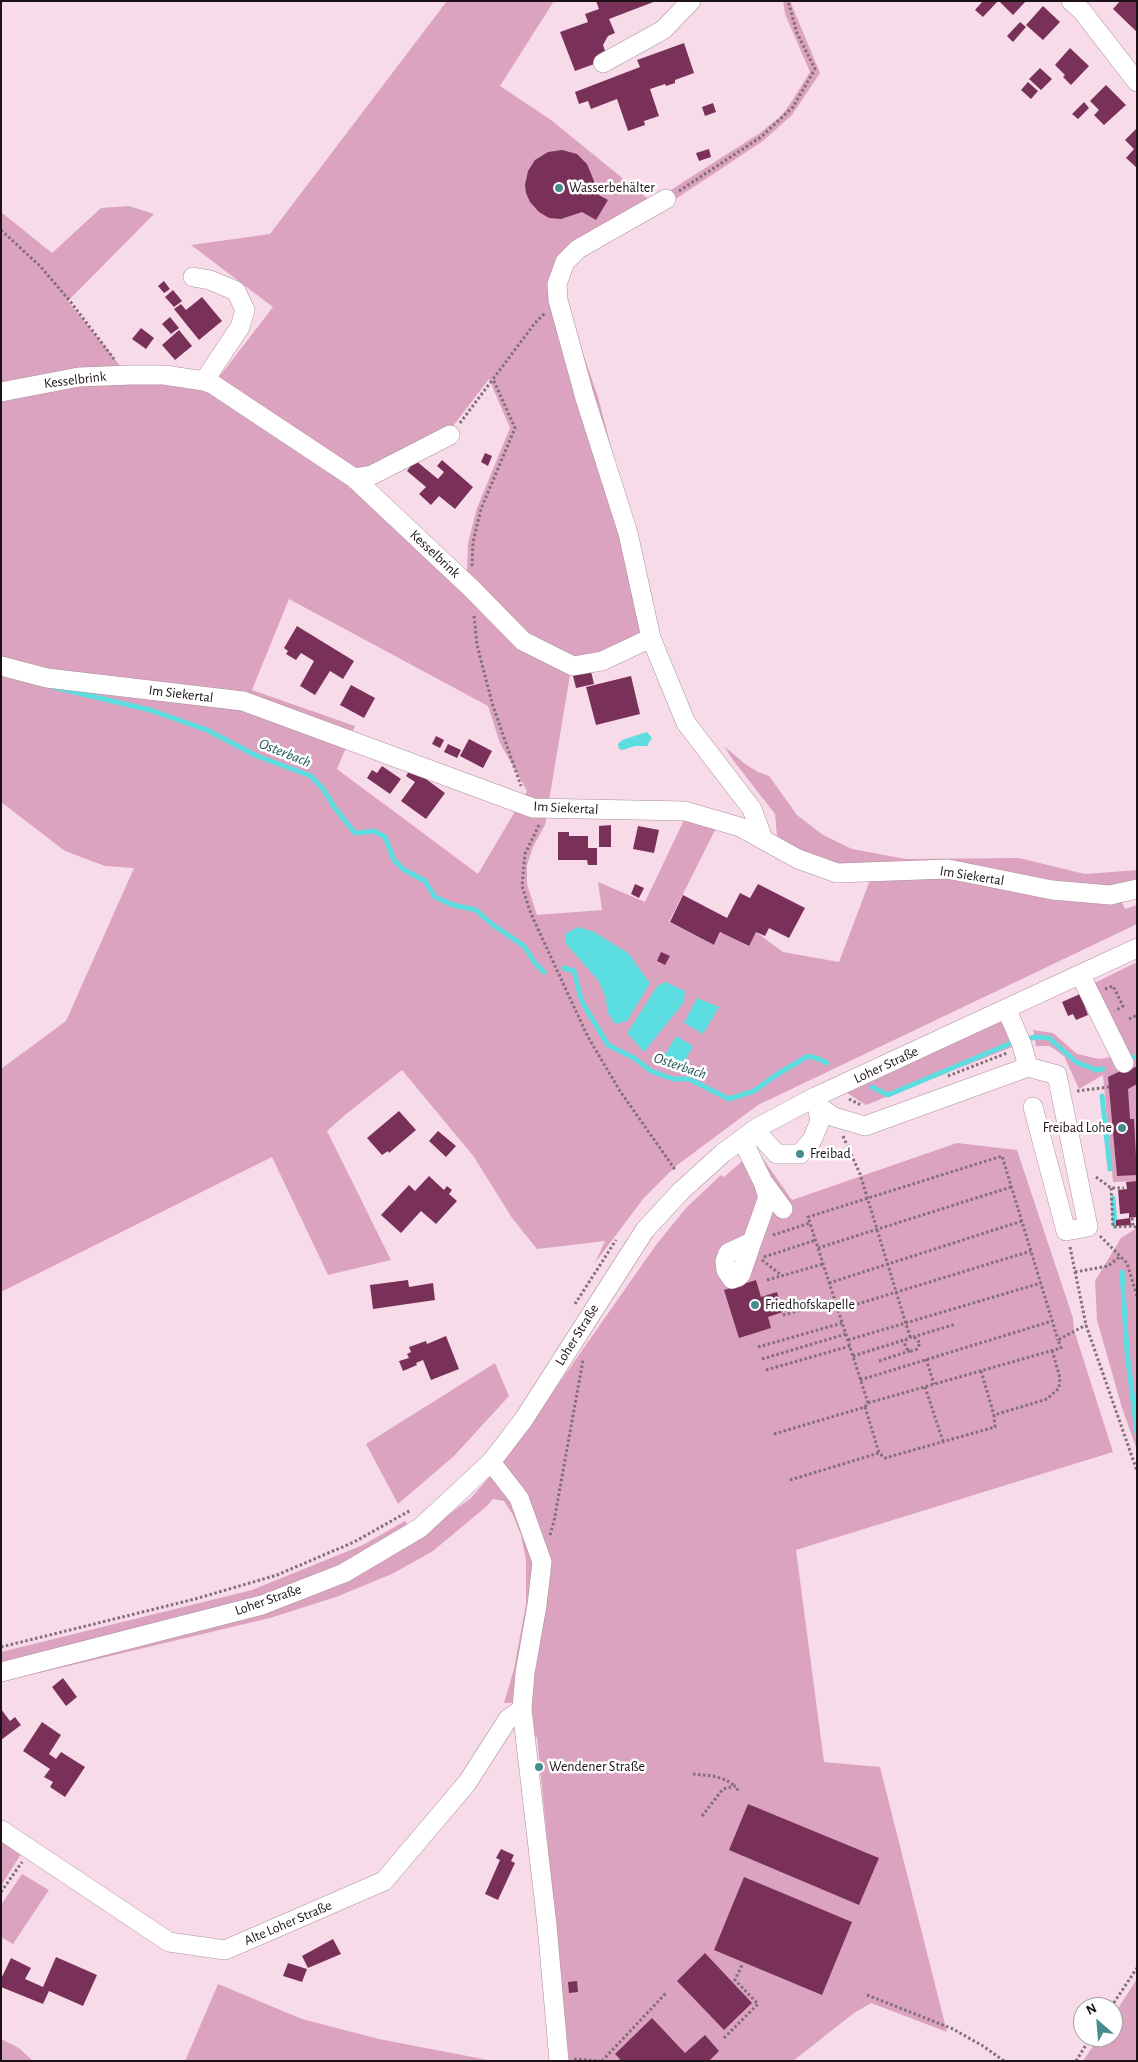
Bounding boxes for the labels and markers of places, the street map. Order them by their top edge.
place label: Wasserbehälter [569,180,655,196]
marker: Wasserbehälter [553,182,565,194]
place label: Freibad Lohe [1043,1120,1112,1136]
marker: Freibad Lohe [1116,1122,1128,1134]
place label: Freibad [810,1146,851,1162]
marker: Freibad [794,1148,806,1160]
place label: Friedhofskapelle [765,1297,855,1313]
marker: Friedhofskapelle [749,1299,761,1311]
place label: Wendener Straße [549,1759,645,1775]
marker: Wendener Straße [533,1761,545,1773]

